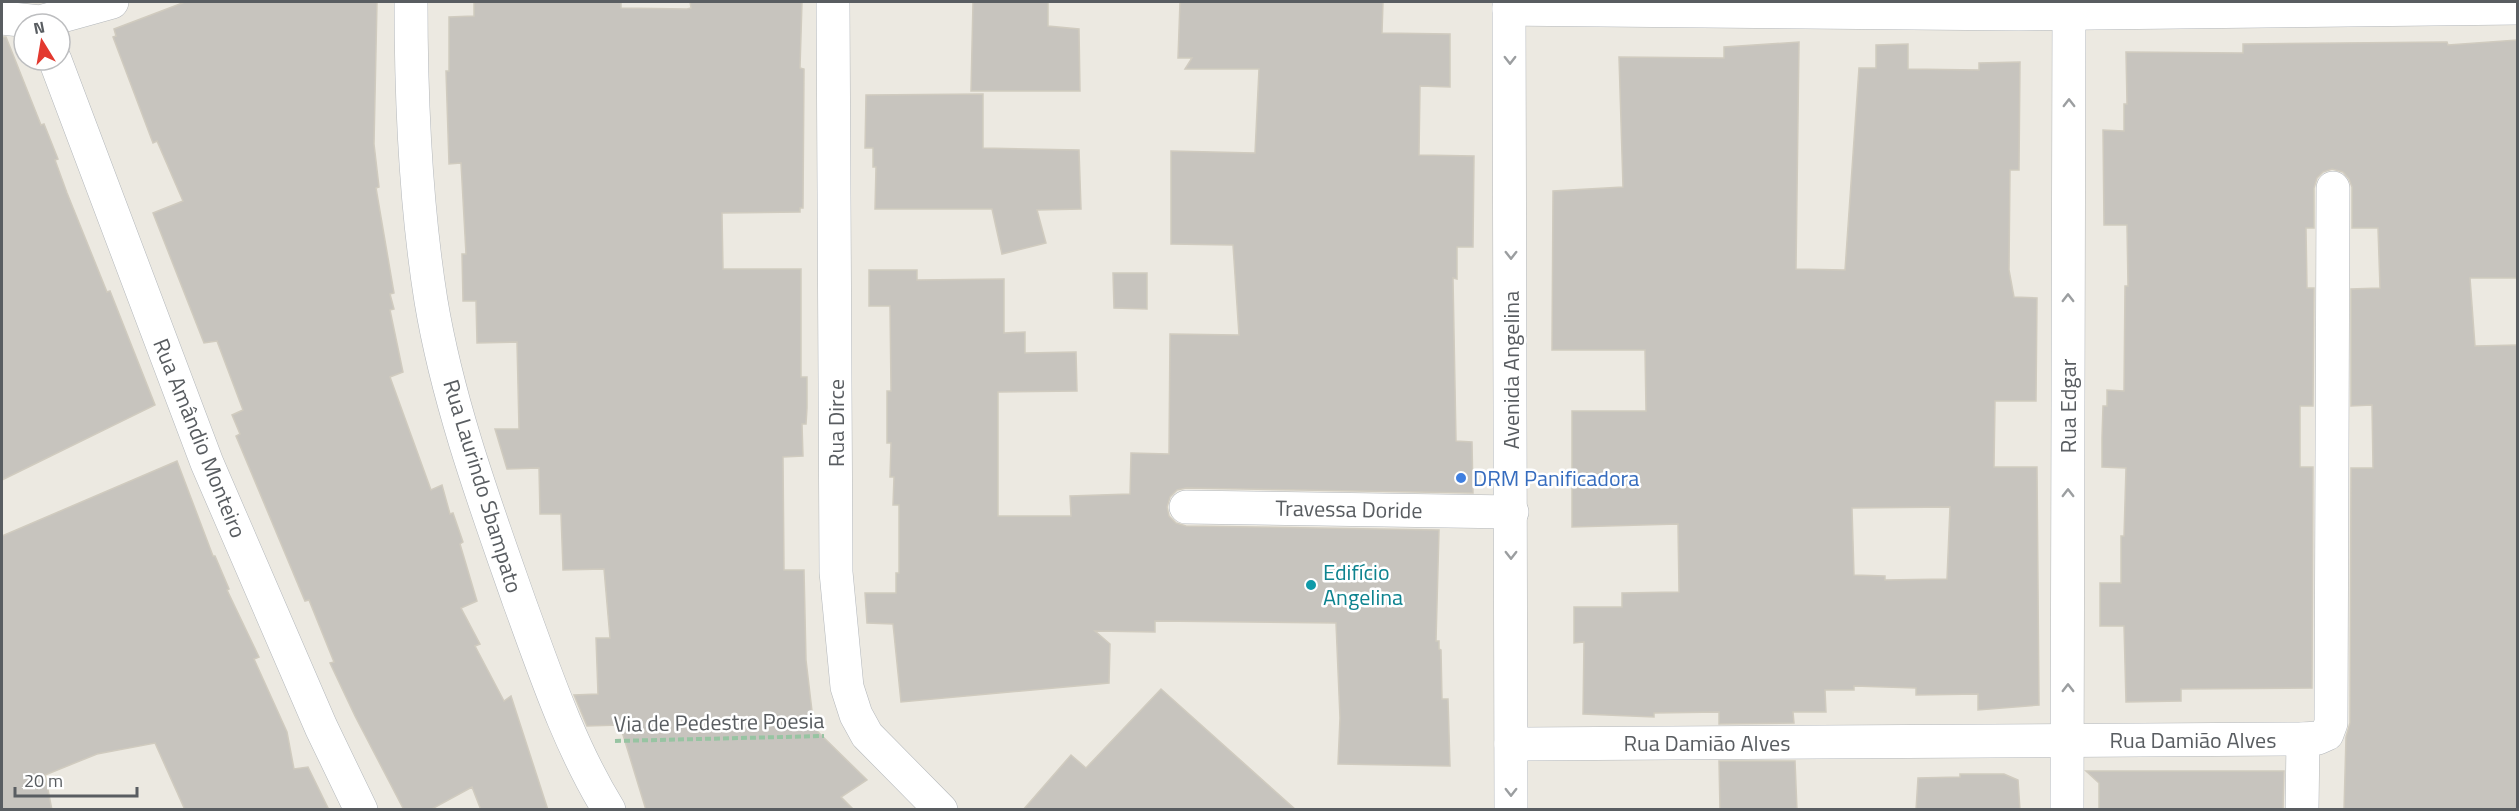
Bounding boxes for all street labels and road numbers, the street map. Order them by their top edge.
street label: Avenida Angelina [1494,291,1528,449]
street label: Rua Amândio Monteiro [144,333,256,543]
street label: Rua Edgar [2051,358,2085,453]
street label: Rua Laurindo Sbampato [434,375,532,597]
street label: Rua Dirce [819,379,853,467]
street label: Travessa Doride [1275,491,1423,527]
street label: Via de Pedestre Poesia [613,703,825,741]
street label: Rua Damião Alves [2110,723,2276,757]
street label: Rua Damião Alves [1624,726,1790,760]

